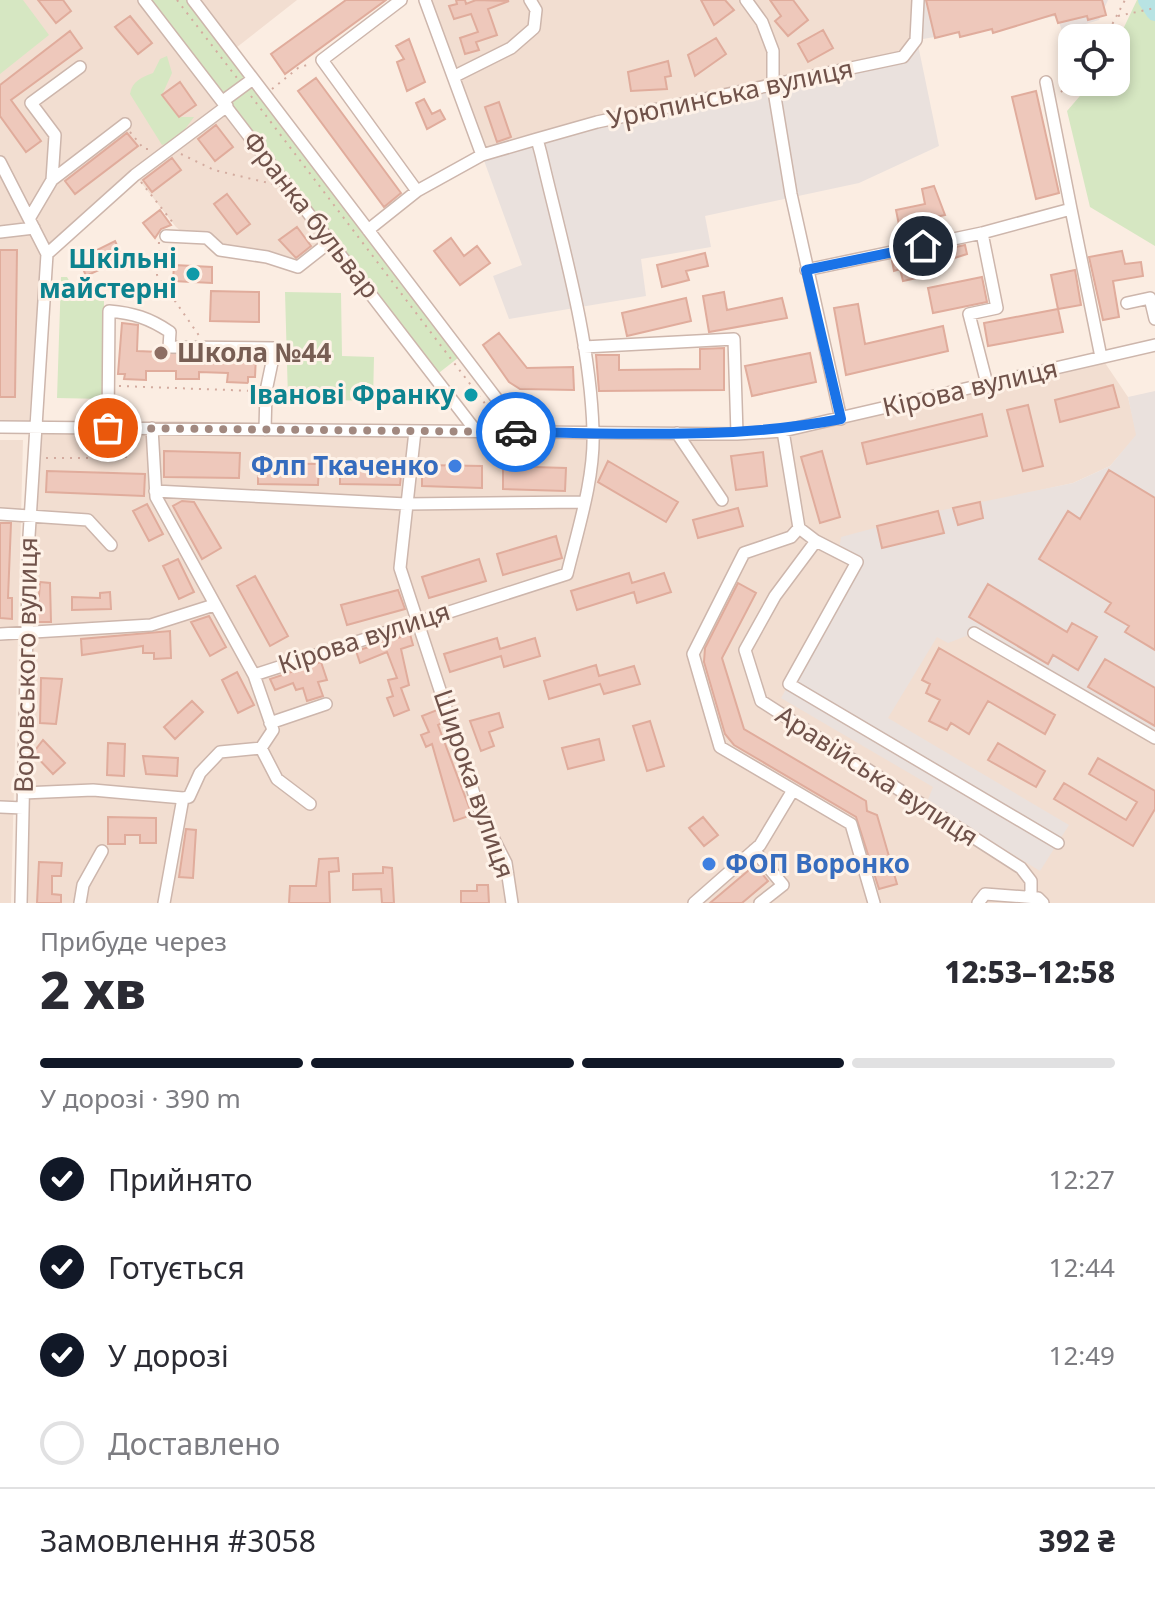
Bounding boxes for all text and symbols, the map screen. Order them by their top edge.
map controls [1058,24,1130,96]
button: locate [1058,24,1130,96]
street label: Урюпинська вулиця [604,49,856,137]
street label: Франка бульвар [235,123,388,305]
pin [889,212,957,280]
icon: home [901,224,945,268]
place label: Шкільні майстерні [39,240,177,306]
marker: Шкільні майстерні [184,265,202,283]
place label: Школа №44 [177,334,331,370]
marker: Школа №44 [152,344,170,362]
street label: Кірова вулиця [879,349,1061,425]
place label: Іванові Франку [249,376,455,412]
marker: Іванові Франку [462,386,480,404]
courier [476,392,556,472]
pin [74,394,142,462]
icon: bag [86,406,130,450]
icon: car [494,410,538,454]
place label: Флп Ткаченко [250,447,439,483]
marker: Флп Ткаченко [446,457,464,475]
street label: Воровського вулиця [5,537,45,793]
street label: Кірова вулиця [273,592,454,682]
street label: Широка вулиця [426,684,524,883]
street label: Аравійська вулиця [769,696,986,854]
place label: ФОП Воронко [725,845,910,881]
marker: ФОП Воронко [700,855,718,873]
text: Прибуде через [40,923,227,959]
text: 12:53–12:58 [944,951,1115,992]
text: 2 хв [40,953,146,1024]
text: У дорозі · 390 m [40,1080,241,1116]
icon: check [40,1157,84,1201]
text: Прийнято [108,1159,253,1200]
text: 12:27 [1049,1161,1115,1197]
icon: check [40,1245,84,1289]
text: Готується [108,1247,245,1288]
text: 12:44 [1049,1249,1115,1285]
icon: check [40,1333,84,1377]
text: У дорозі [108,1335,229,1376]
text: 12:49 [1049,1337,1115,1373]
text: Доставлено [108,1423,280,1464]
text: Замовлення #3058 [40,1520,316,1561]
text: 392 ₴ [1039,1520,1115,1561]

